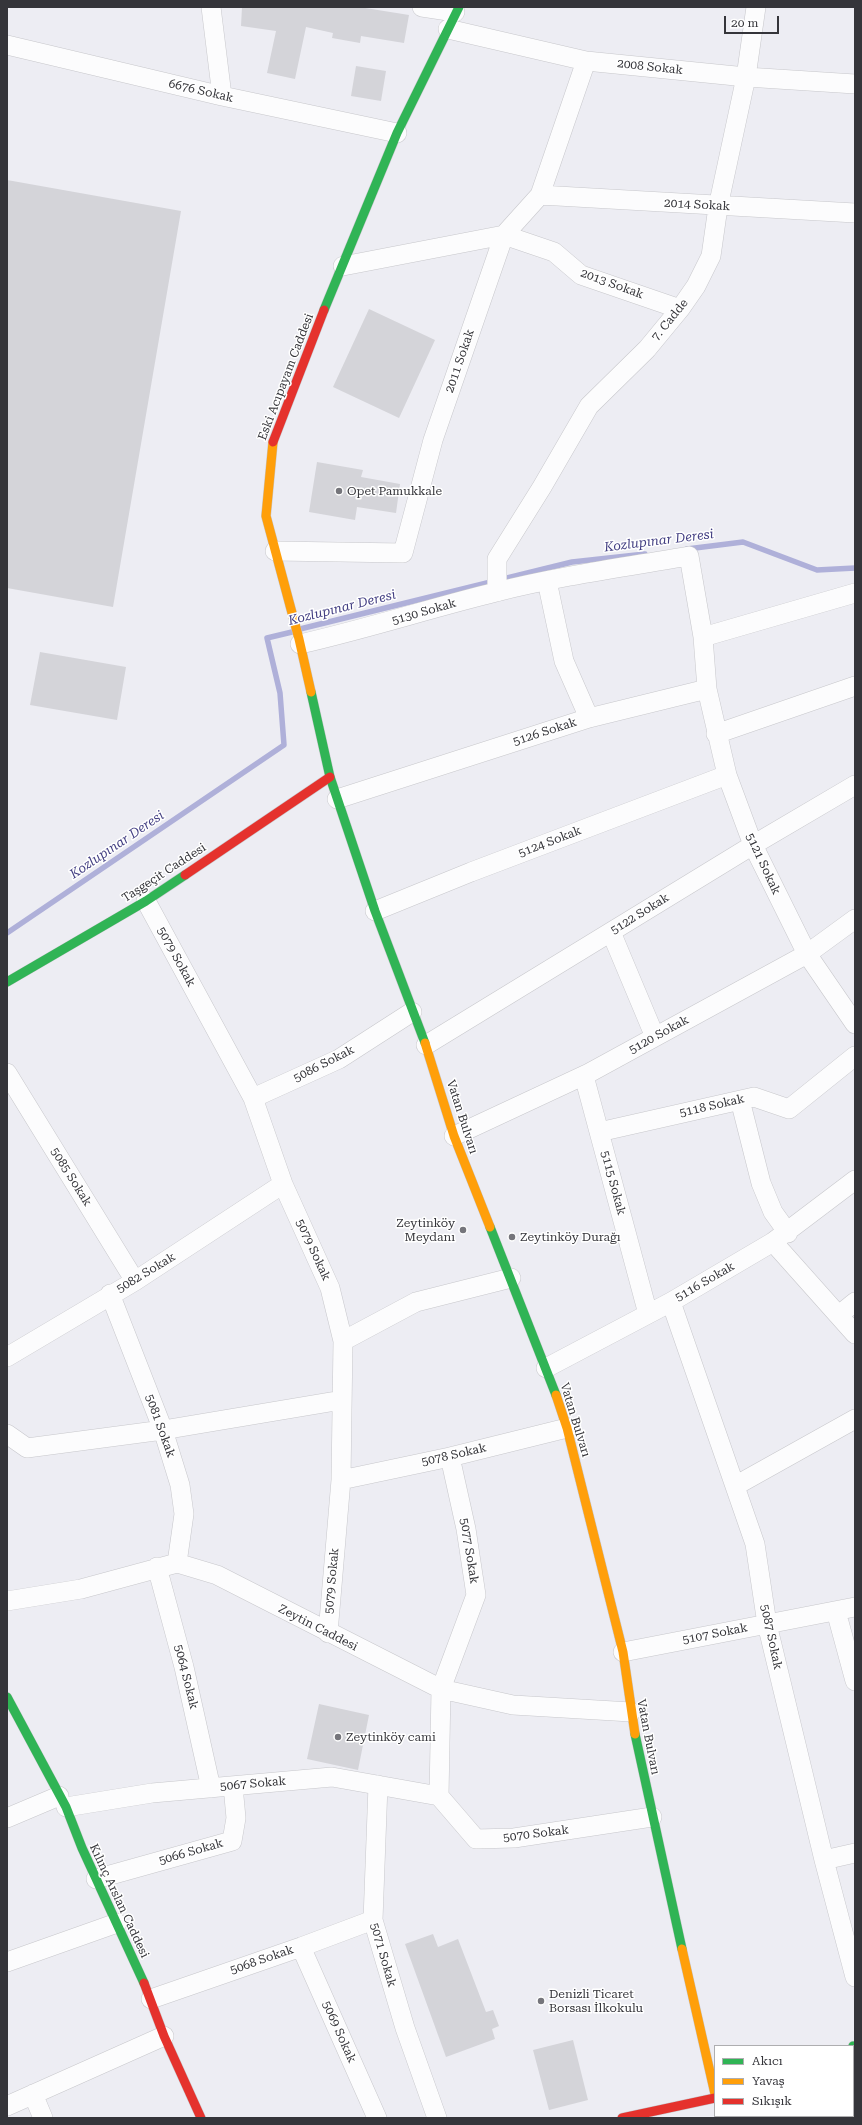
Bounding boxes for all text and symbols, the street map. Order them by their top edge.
scale bar [726,8,781,34]
text: 20 m [731,16,758,30]
street label: 2008 Sokak [616,56,684,78]
street label: 6676 Sokak [167,77,235,105]
street label: 2014 Sokak [664,196,730,214]
street label: 2013 Sokak [578,266,646,302]
street label: 7. Cadde [649,296,691,344]
street label: Eski Acıpayam Caddesi [255,312,317,442]
street label: 2011 Sokak [442,327,478,395]
place label: Opet Pamukkale [347,484,442,498]
marker: Opet Pamukkale [334,486,344,496]
water label: Kozlupınar Deresi [603,527,715,555]
water label: Kozlupınar Deresi [287,587,397,629]
street label: 5130 Sokak [390,596,458,628]
street label: 5126 Sokak [511,715,579,749]
water label: Kozlupınar Deresi [67,808,167,882]
street label: 5124 Sokak [516,823,584,861]
street label: 5121 Sokak [742,831,784,897]
street label: Taşgeçit Caddesi [119,841,209,905]
street label: 5122 Sokak [608,890,672,938]
street label: 5079 Sokak [154,925,198,989]
street label: 5120 Sokak [627,1013,691,1057]
street label: 5086 Sokak [291,1043,357,1085]
street label: Vatan Bulvarı [443,1078,481,1156]
street label: 5118 Sokak [678,1092,746,1120]
street label: 5085 Sokak [47,1145,95,1209]
street label: 5115 Sokak [597,1149,629,1217]
place label: Zeytinköy Meydanı [396,1216,455,1244]
street label: 5079 Sokak [292,1217,334,1283]
marker: Zeytinköy Meydanı [458,1225,468,1235]
place label: Zeytinköy Durağı [520,1230,621,1244]
marker: Zeytinköy Durağı [507,1232,517,1242]
street label: 5082 Sokak [114,1250,178,1296]
street label: 5116 Sokak [673,1259,737,1305]
street label: Vatan Bulvarı [557,1381,593,1459]
street label: 5081 Sokak [142,1392,178,1460]
street label: 5078 Sokak [420,1441,488,1469]
street label: 5077 Sokak [457,1517,481,1585]
street label: 5079 Sokak [322,1547,342,1615]
street label: Zeytin Caddesi [276,1602,360,1654]
street label: 5087 Sokak [757,1603,785,1671]
street label: 5107 Sokak [681,1621,749,1647]
street label: 5064 Sokak [171,1643,201,1711]
street label: Vatan Bulvarı [634,1698,662,1776]
place label: Zeytinköy cami [346,1730,436,1744]
marker: Zeytinköy cami [333,1732,343,1742]
street label: 5067 Sokak [219,1774,287,1794]
street label: 5070 Sokak [502,1823,570,1845]
street label: 5066 Sokak [157,1836,225,1868]
street label: Kılınç Arslan Caddesi [86,1842,152,1960]
street label: 5071 Sokak [367,1921,399,1989]
street label: 5068 Sokak [228,1942,296,1978]
place label: Denizli Ticaret Borsası İlkokulu [549,1987,643,2015]
marker: Denizli Ticaret Borsası İlkokulu [536,1996,546,2006]
street label: 5069 Sokak [319,1999,359,2065]
legend [714,2045,854,2117]
text: Akıcı [752,2054,783,2068]
text: Yavaş [752,2074,784,2088]
text: Sıkışık [752,2094,792,2108]

